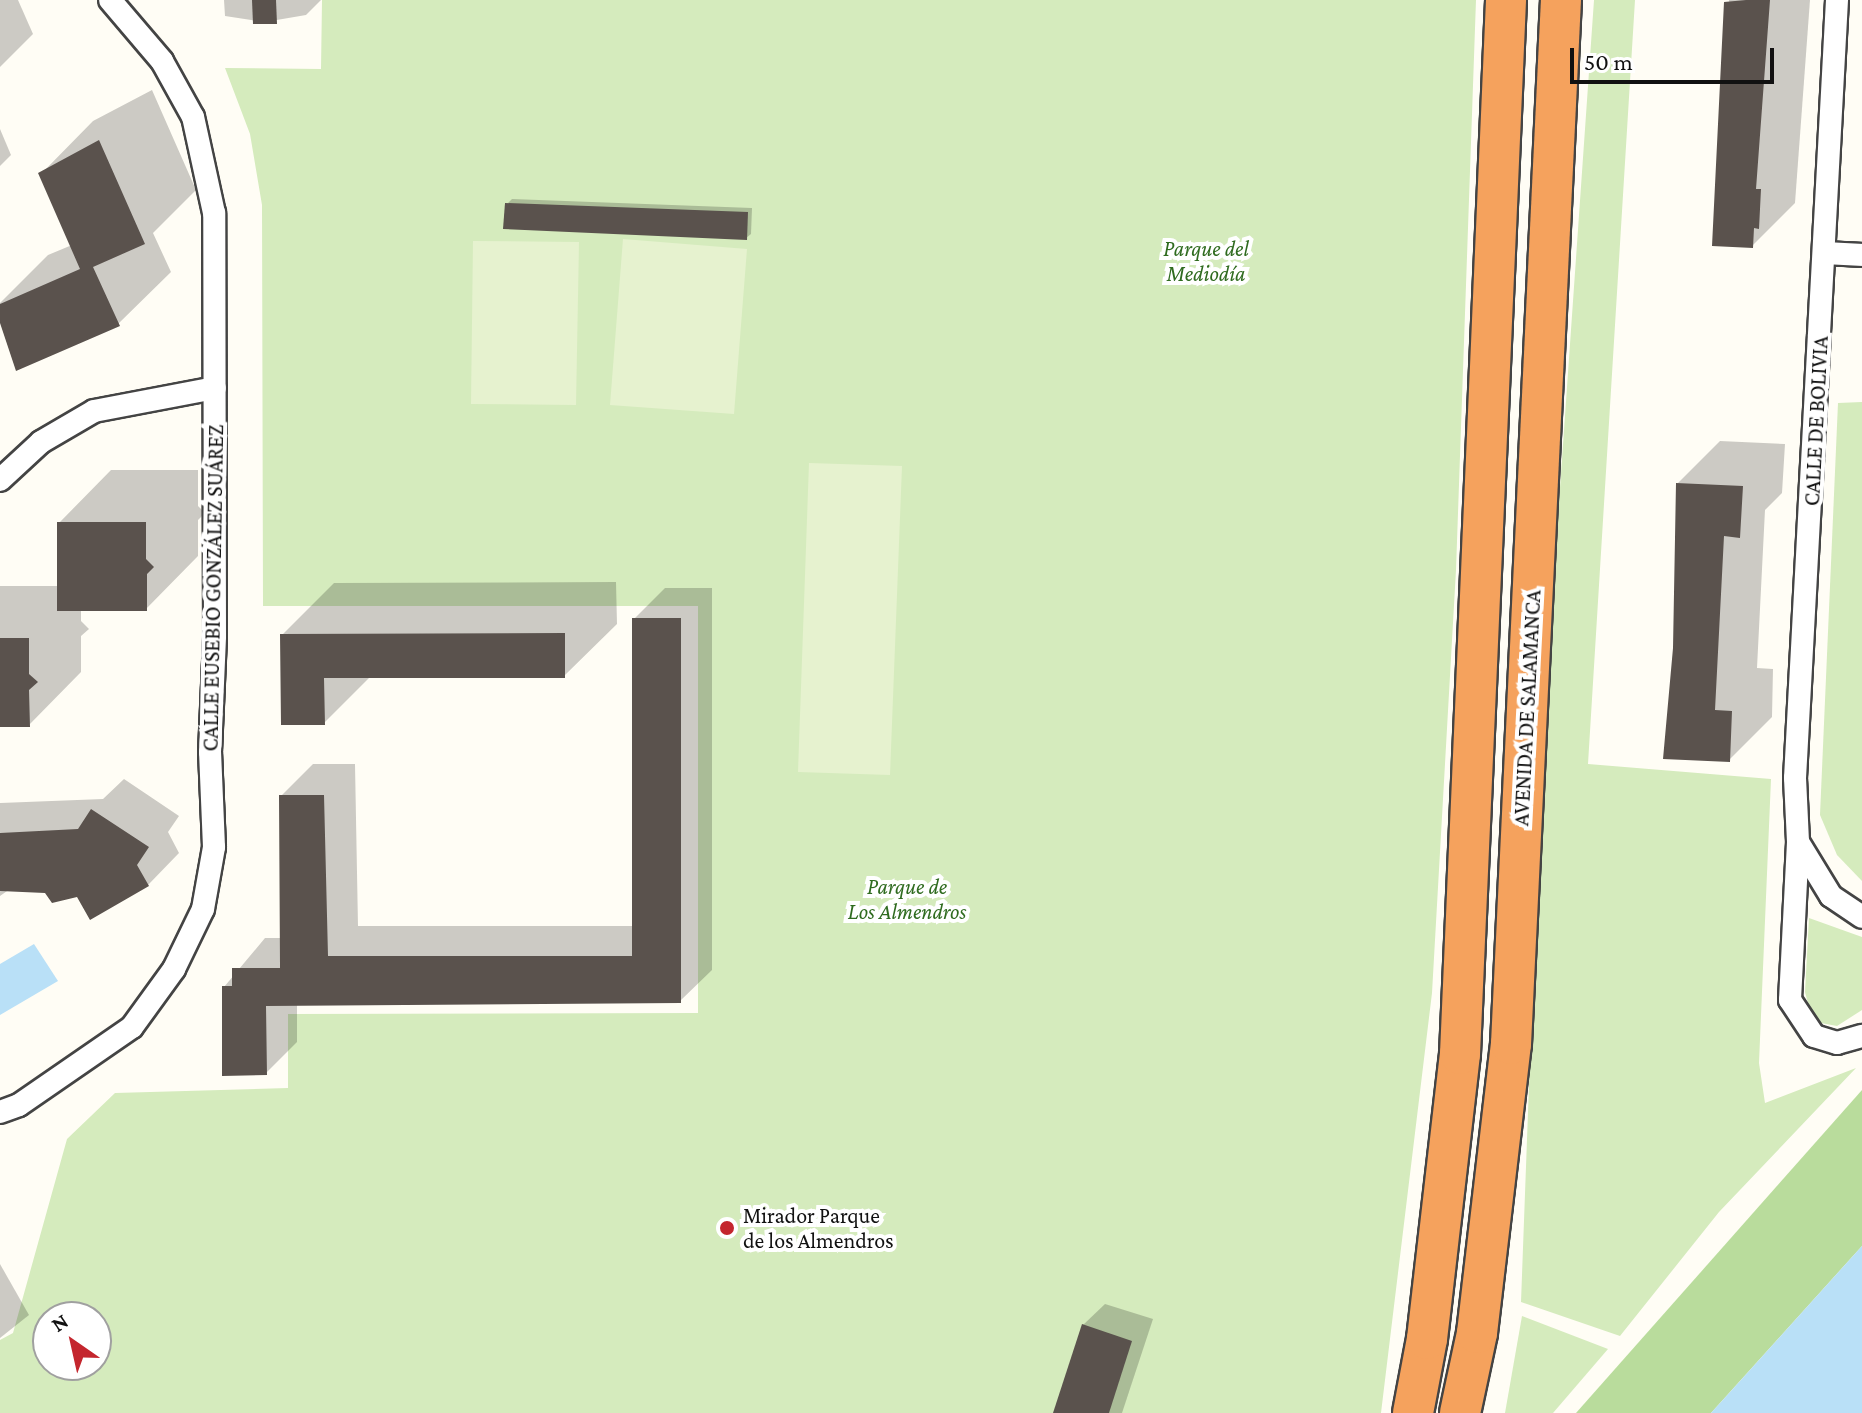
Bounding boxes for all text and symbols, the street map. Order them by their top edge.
scale bar [1574,32,1778,82]
text: 50 m [1584,48,1633,75]
park label: Parque del Mediodía [1163,235,1249,286]
street label: CALLE DE BOLIVIA [1798,335,1834,507]
street label: CALLE EUSEBIO GONZÁLEZ SUÁREZ [197,424,229,752]
street label: AVENIDA DE SALAMANCA [1508,589,1546,827]
park label: Parque de Los Almendros [848,873,966,924]
place label: Mirador Parque de los Almendros [743,1202,894,1254]
marker: Mirador Parque de los Almendros [718,1219,736,1237]
north arrow [32,1301,112,1381]
text: N [46,1308,73,1337]

